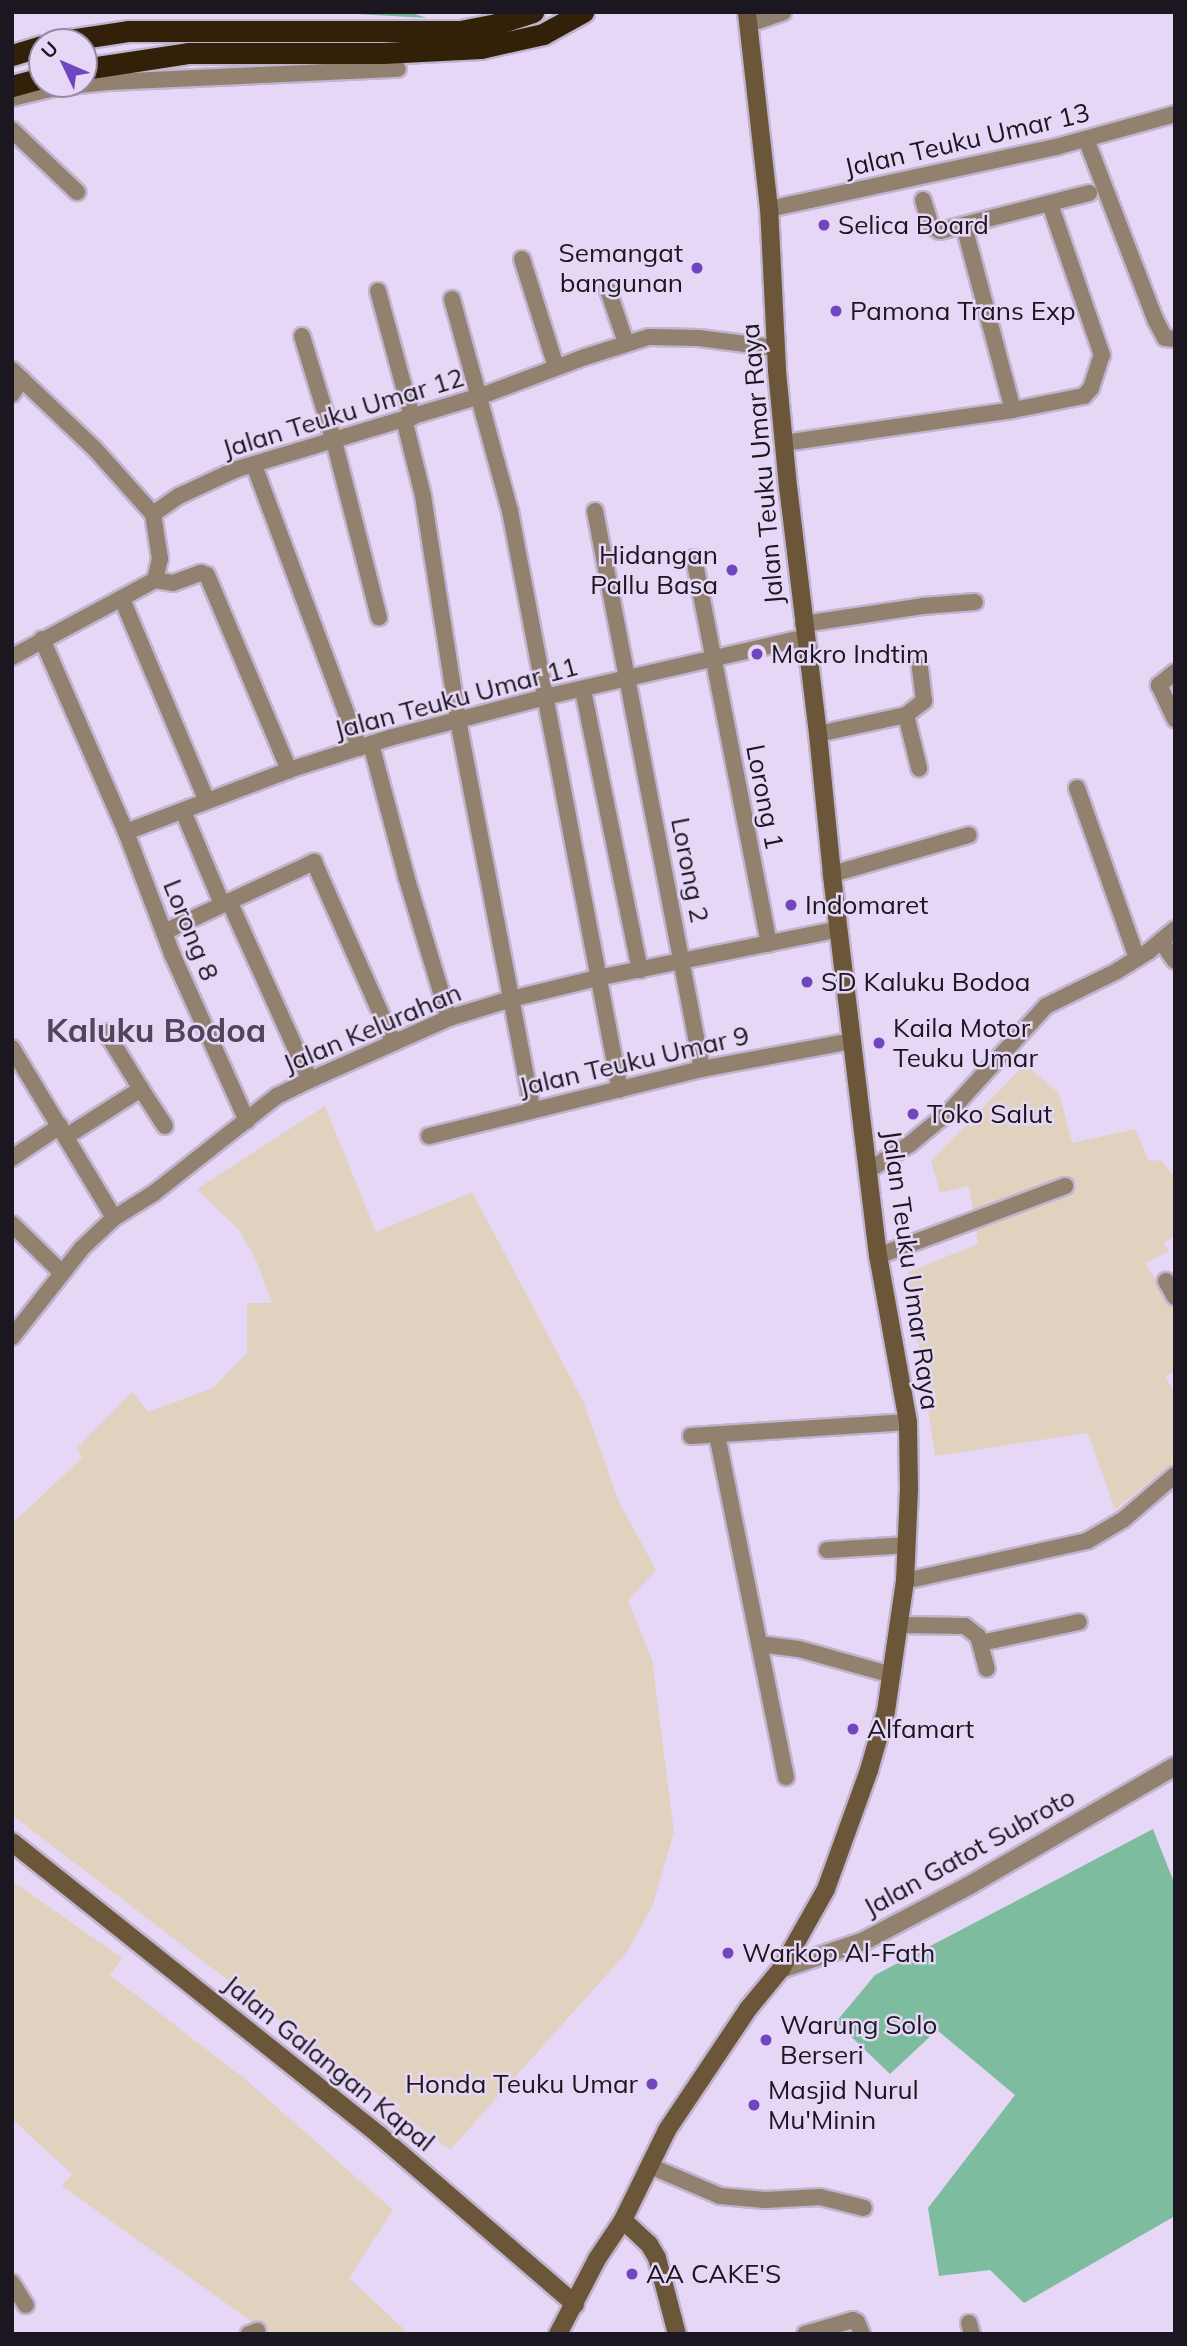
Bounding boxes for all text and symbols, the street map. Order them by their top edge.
north arrow [28,28,98,98]
text: U [36,36,63,63]
street label: Jalan Teuku Umar 13 [841,97,1093,183]
place label: Selica Board [838,209,989,241]
marker: Selica Board [816,217,832,233]
place label: Semangat bangunan [559,237,683,298]
marker: Semangat bangunan [689,260,705,276]
place label: Pamona Trans Exp [850,295,1076,327]
marker: Pamona Trans Exp [828,303,844,319]
street label: Jalan Teuku Umar Raya [734,322,790,606]
street label: Jalan Teuku Umar 12 [219,361,467,465]
place label: Hidangan Pallu Basa [590,539,718,600]
marker: Hidangan Pallu Basa [724,562,740,578]
place label: Makro Indtim [771,638,929,670]
marker: Makro Indtim [749,646,765,662]
street label: Jalan Teuku Umar 11 [331,650,581,746]
street label: Lorong 1 [740,742,790,852]
street label: Lorong 2 [665,815,715,925]
street label: Lorong 8 [157,875,225,985]
place label: Indomaret [805,889,928,921]
marker: Indomaret [783,897,799,913]
place label: SD Kaluku Bodoa [821,966,1030,998]
marker: SD Kaluku Bodoa [799,974,815,990]
street label: Jalan Kelurahan [278,976,466,1080]
district label: Kaluku Bodoa [46,1010,266,1050]
place label: Kaila Motor Teuku Umar [893,1012,1038,1074]
street label: Jalan Teuku Umar 9 [516,1019,752,1103]
marker: Kaila Motor Teuku Umar [871,1035,887,1051]
place label: Toko Salut [927,1098,1052,1130]
marker: Toko Salut [905,1106,921,1122]
street label: Jalan Teuku Umar Raya [876,1128,946,1412]
place label: Alfamart [867,1713,974,1745]
marker: Alfamart [845,1721,861,1737]
street label: Jalan Gatot Subroto [858,1781,1080,1923]
place label: Warkop Al-Fath [742,1937,935,1969]
marker: Warkop Al-Fath [720,1945,736,1961]
street label: Jalan Galangan Kapal [217,1968,441,2158]
place label: Warung Solo Berseri [780,2009,937,2070]
marker: Warung Solo Berseri [758,2032,774,2048]
place label: Honda Teuku Umar [405,2068,638,2100]
place label: Masjid Nurul Mu'Minin [768,2074,919,2136]
marker: Honda Teuku Umar [644,2076,660,2092]
marker: Masjid Nurul Mu'Minin [746,2097,762,2113]
place label: AA CAKE'S [646,2258,781,2290]
marker: AA CAKE'S [624,2266,640,2282]

